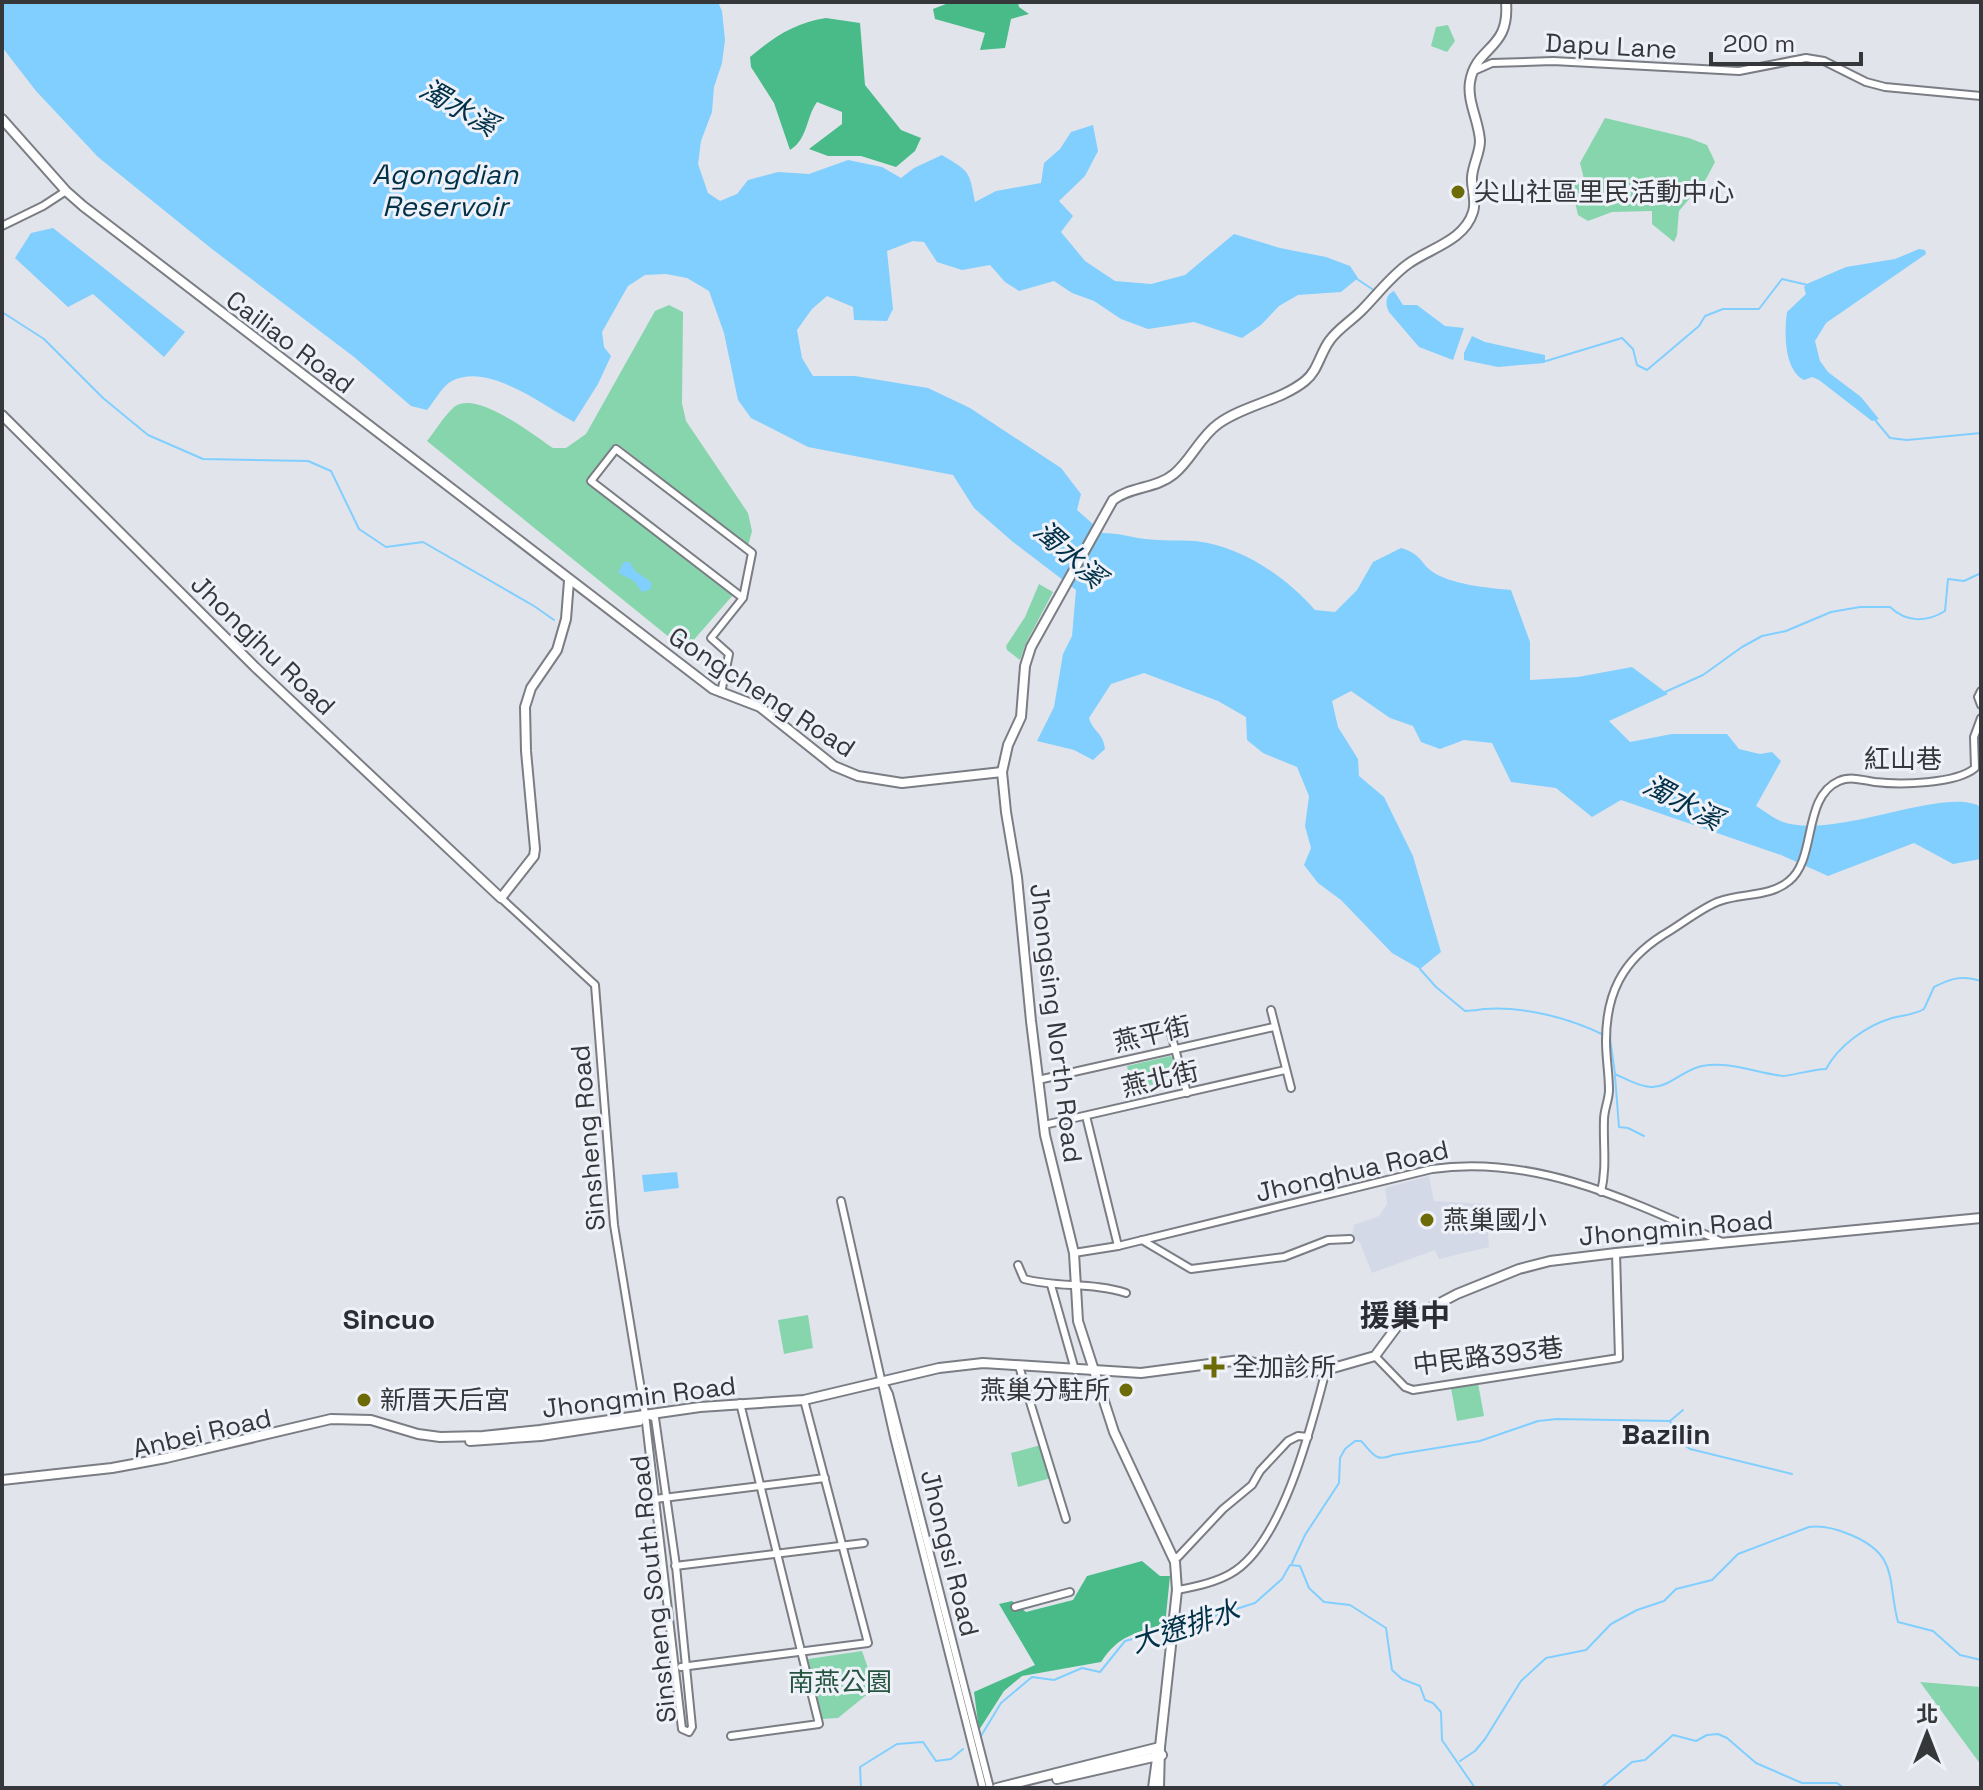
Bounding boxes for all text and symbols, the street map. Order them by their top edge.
scale bar [1711,16,1861,66]
street label: Dapu Lane [1544,26,1678,66]
text: 200 m [1723,28,1795,59]
water label: 濁水溪 [414,70,508,146]
water label: Agongdian Reservoir [372,156,519,224]
place label: 尖山社區里民活動中心 [1474,175,1734,209]
marker: 尖山社區里民活動中心 [1449,183,1467,201]
street label: Cailiao Road [219,283,361,401]
water label: 濁水溪 [1027,513,1116,598]
street label: Jhongjhu Road [183,567,343,723]
street label: Gongcheng Road [662,619,862,765]
street label: 紅山巷 [1864,742,1942,776]
water label: 濁水溪 [1637,766,1732,839]
street label: Jhongsing North Road [1022,881,1090,1165]
street label: 燕平街 [1110,1009,1194,1059]
street label: Sinsheng Road [563,1044,613,1232]
street label: 燕北街 [1118,1054,1202,1104]
street label: Jhonghua Road [1252,1132,1452,1210]
place label: 燕巢國小 [1443,1203,1547,1237]
street label: Jhongmin Road [1577,1203,1775,1253]
marker: 燕巢國小 [1418,1211,1436,1229]
district label: 援巢中 [1360,1296,1450,1335]
district label: Sincuo [343,1301,435,1337]
street label: 中民路393巷 [1411,1330,1565,1382]
place label: 全加診所 [1232,1350,1336,1384]
marker: 全加診所 [1203,1356,1225,1378]
street label: Jhongmin Road [540,1368,738,1426]
place label: 燕巢分駐所 [980,1373,1110,1407]
marker: 燕巢分駐所 [1117,1381,1135,1399]
place label: 新厝天后宮 [380,1383,510,1417]
marker: 新厝天后宮 [355,1391,373,1409]
street label: Anbei Road [129,1401,275,1465]
district label: Bazilin [1622,1416,1710,1452]
street label: Sinsheng South Road [622,1454,684,1724]
street label: Jhongsi Road [913,1466,987,1640]
water label: 大遼排水 [1126,1591,1246,1660]
park label: 南燕公園 [788,1665,892,1699]
north arrow [1887,1694,1967,1774]
text: 北 [1916,1700,1938,1728]

